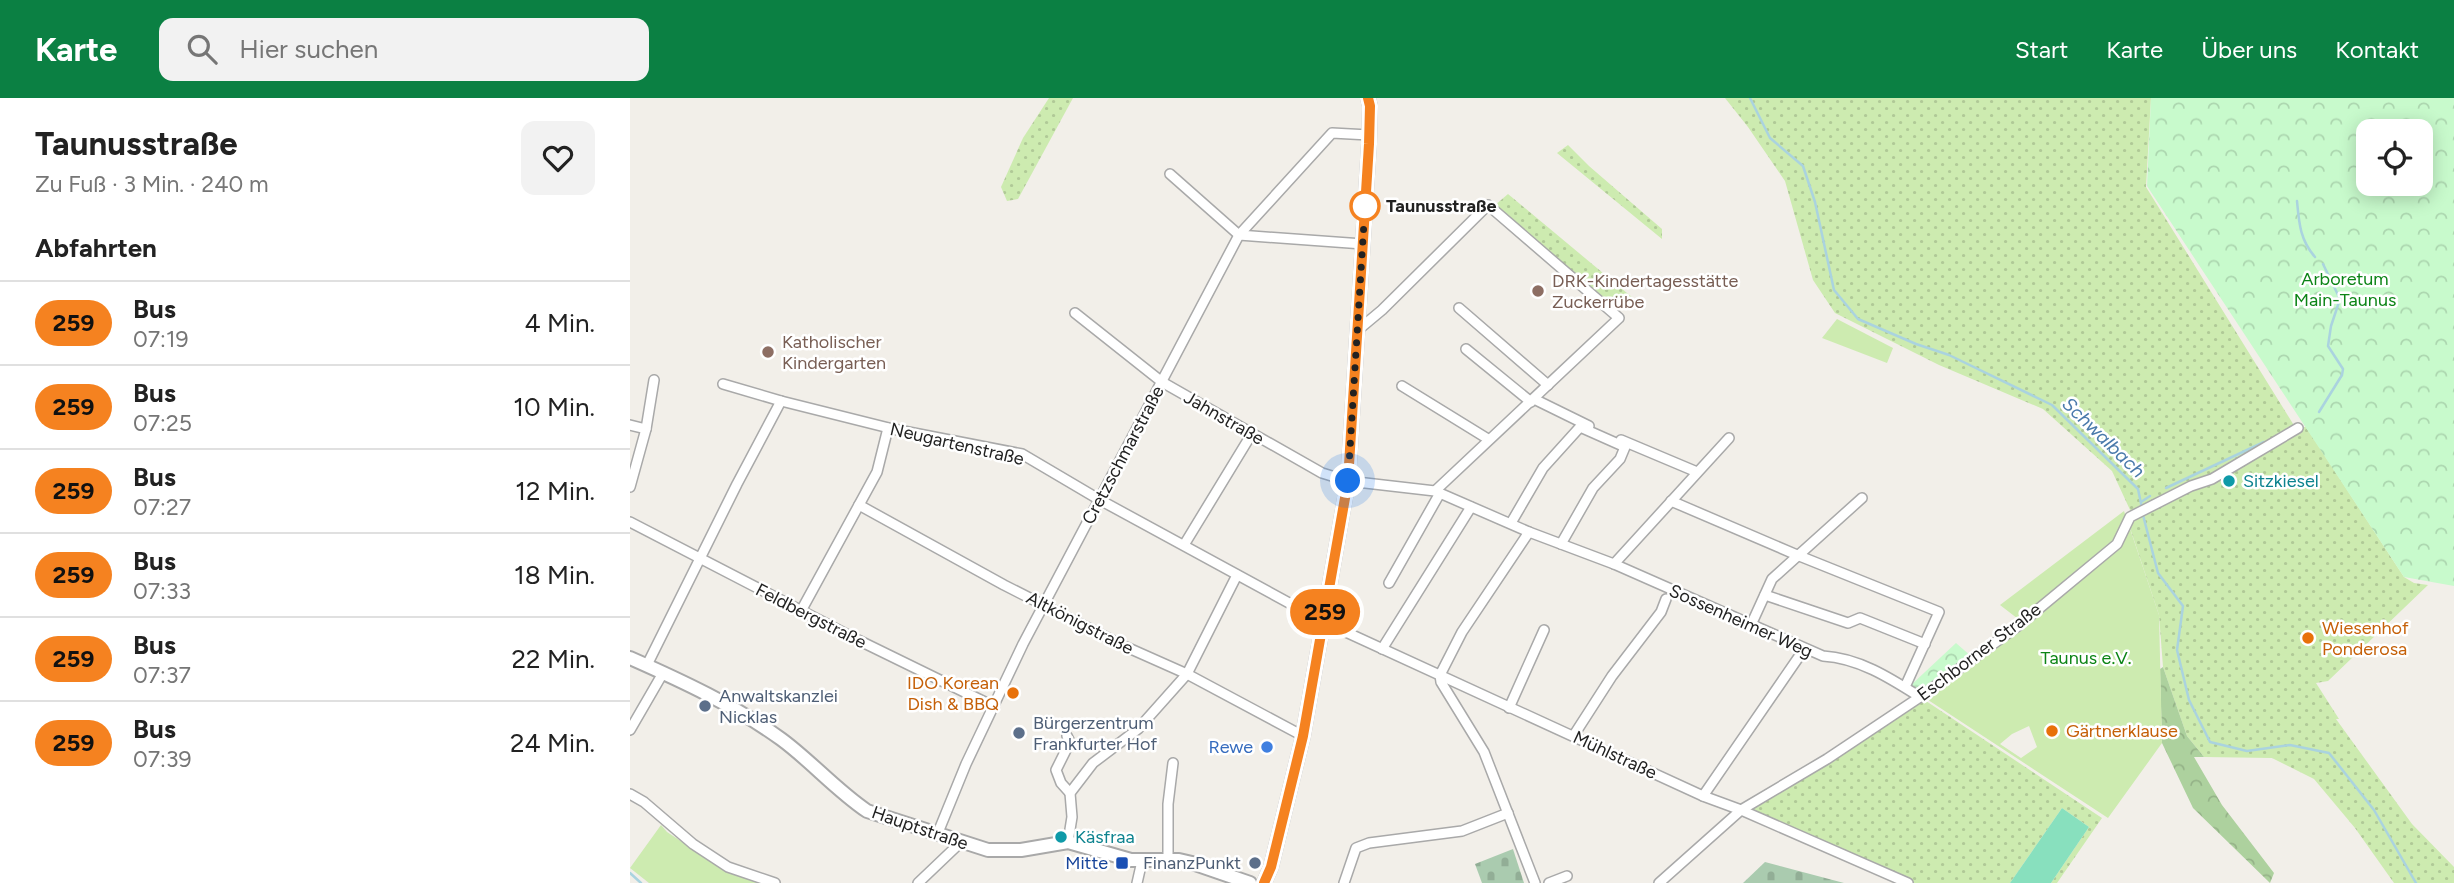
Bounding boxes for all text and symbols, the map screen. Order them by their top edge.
search box [159,18,649,81]
text: Karte [35,30,117,69]
icon: search [183,30,221,68]
text: Hier suchen [239,33,378,65]
text: Start [2015,35,2068,64]
text: Karte [2106,35,2163,64]
text: Über uns [2201,35,2297,64]
text: Kontakt [2335,35,2419,64]
map controls [2356,119,2433,196]
button: locate [2356,119,2433,196]
button: heart [521,121,595,195]
text: Taunusstraße [35,124,238,163]
text: Zu Fuß · 3 Min. · 240 m [35,170,268,198]
marker: Taunusstraße [1350,191,1380,221]
place label: Taunusstraße [1386,195,1497,217]
text: Abfahrten [35,232,157,264]
park label: Arboretum Main-Taunus [2294,268,2396,311]
place label: DRK-Kindertagesstätte Zuckerrübe [1552,270,1738,313]
marker: DRK-Kindertagesstätte Zuckerrübe [1530,283,1546,299]
text: Bus [133,293,176,325]
text: 4 Min. [524,307,595,339]
text: 259 [53,308,94,337]
text: 07:19 [133,325,188,353]
place label: Katholischer Kindergarten [782,331,886,374]
marker: Katholischer Kindergarten [760,344,776,360]
text: Bus [133,377,176,409]
street label: Cretzschmarstraße [1077,382,1169,528]
street label: Jahnstraße [1180,386,1268,450]
text: 10 Min. [513,391,595,423]
text: 259 [53,392,94,421]
water label: Schwalbach [2058,392,2150,483]
text: 07:25 [133,409,192,437]
street label: Neugartenstraße [888,418,1026,470]
text: Bus [133,461,176,493]
your location [1330,463,1365,498]
place label: Sitzkiesel [2243,470,2319,492]
marker: Sitzkiesel [2221,473,2237,489]
text: 12 Min. [515,475,595,507]
text: 259 [53,476,94,505]
text: 07:27 [133,493,191,521]
text: Bus [133,545,176,577]
text: 18 Min. [514,559,595,591]
text: 259 [53,560,94,589]
text: 07:33 [133,577,191,605]
street label: Feldbergstraße [752,579,870,653]
street label: Sossenheimer Weg [1666,579,1816,663]
street label: Altkönigstraße [1023,587,1137,659]
line badge: 259 [1285,589,1365,635]
text: 259 [1304,597,1346,626]
street label: Eschborner Straße [1913,598,2045,706]
place label: Wiesenhof Ponderosa [2322,617,2409,660]
text: Bus [133,629,176,661]
marker: Wiesenhof Ponderosa [2300,630,2316,646]
text: 22 Min. [512,643,595,675]
text: 259 [53,644,94,673]
park label: Taunus e.V. [2041,647,2131,669]
text: 07:37 [133,661,191,689]
place label: IDO Korean Dish & BBQ [907,672,999,715]
place label: Anwaltskanzlei Nicklas [719,685,838,728]
marker: IDO Korean Dish & BBQ [1005,685,1021,701]
marker: Anwaltskanzlei Nicklas [697,698,713,714]
place label: Bürgerzentrum Frankfurter Hof [1033,712,1157,755]
text: Bus [133,713,176,745]
place label: Gärtnerklause [2066,720,2178,742]
marker: Gärtnerklause [2044,723,2060,739]
marker: Bürgerzentrum Frankfurter Hof [1011,725,1027,741]
street label: Mühlstraße [1570,726,1660,784]
text: 24 Min. [510,727,595,759]
text: 259 [53,728,94,757]
place label: Rewe [1208,736,1253,758]
marker: Rewe [1259,739,1275,755]
text: 07:39 [133,745,191,773]
street label: Hauptstraße [869,801,971,855]
place label: Käsfraa [1075,826,1135,848]
marker: Käsfraa [1053,829,1069,845]
place label: Mitte [1065,852,1108,874]
place label: FinanzPunkt [1143,852,1241,874]
marker: Mitte [1114,855,1130,871]
marker: FinanzPunkt [1247,855,1263,871]

